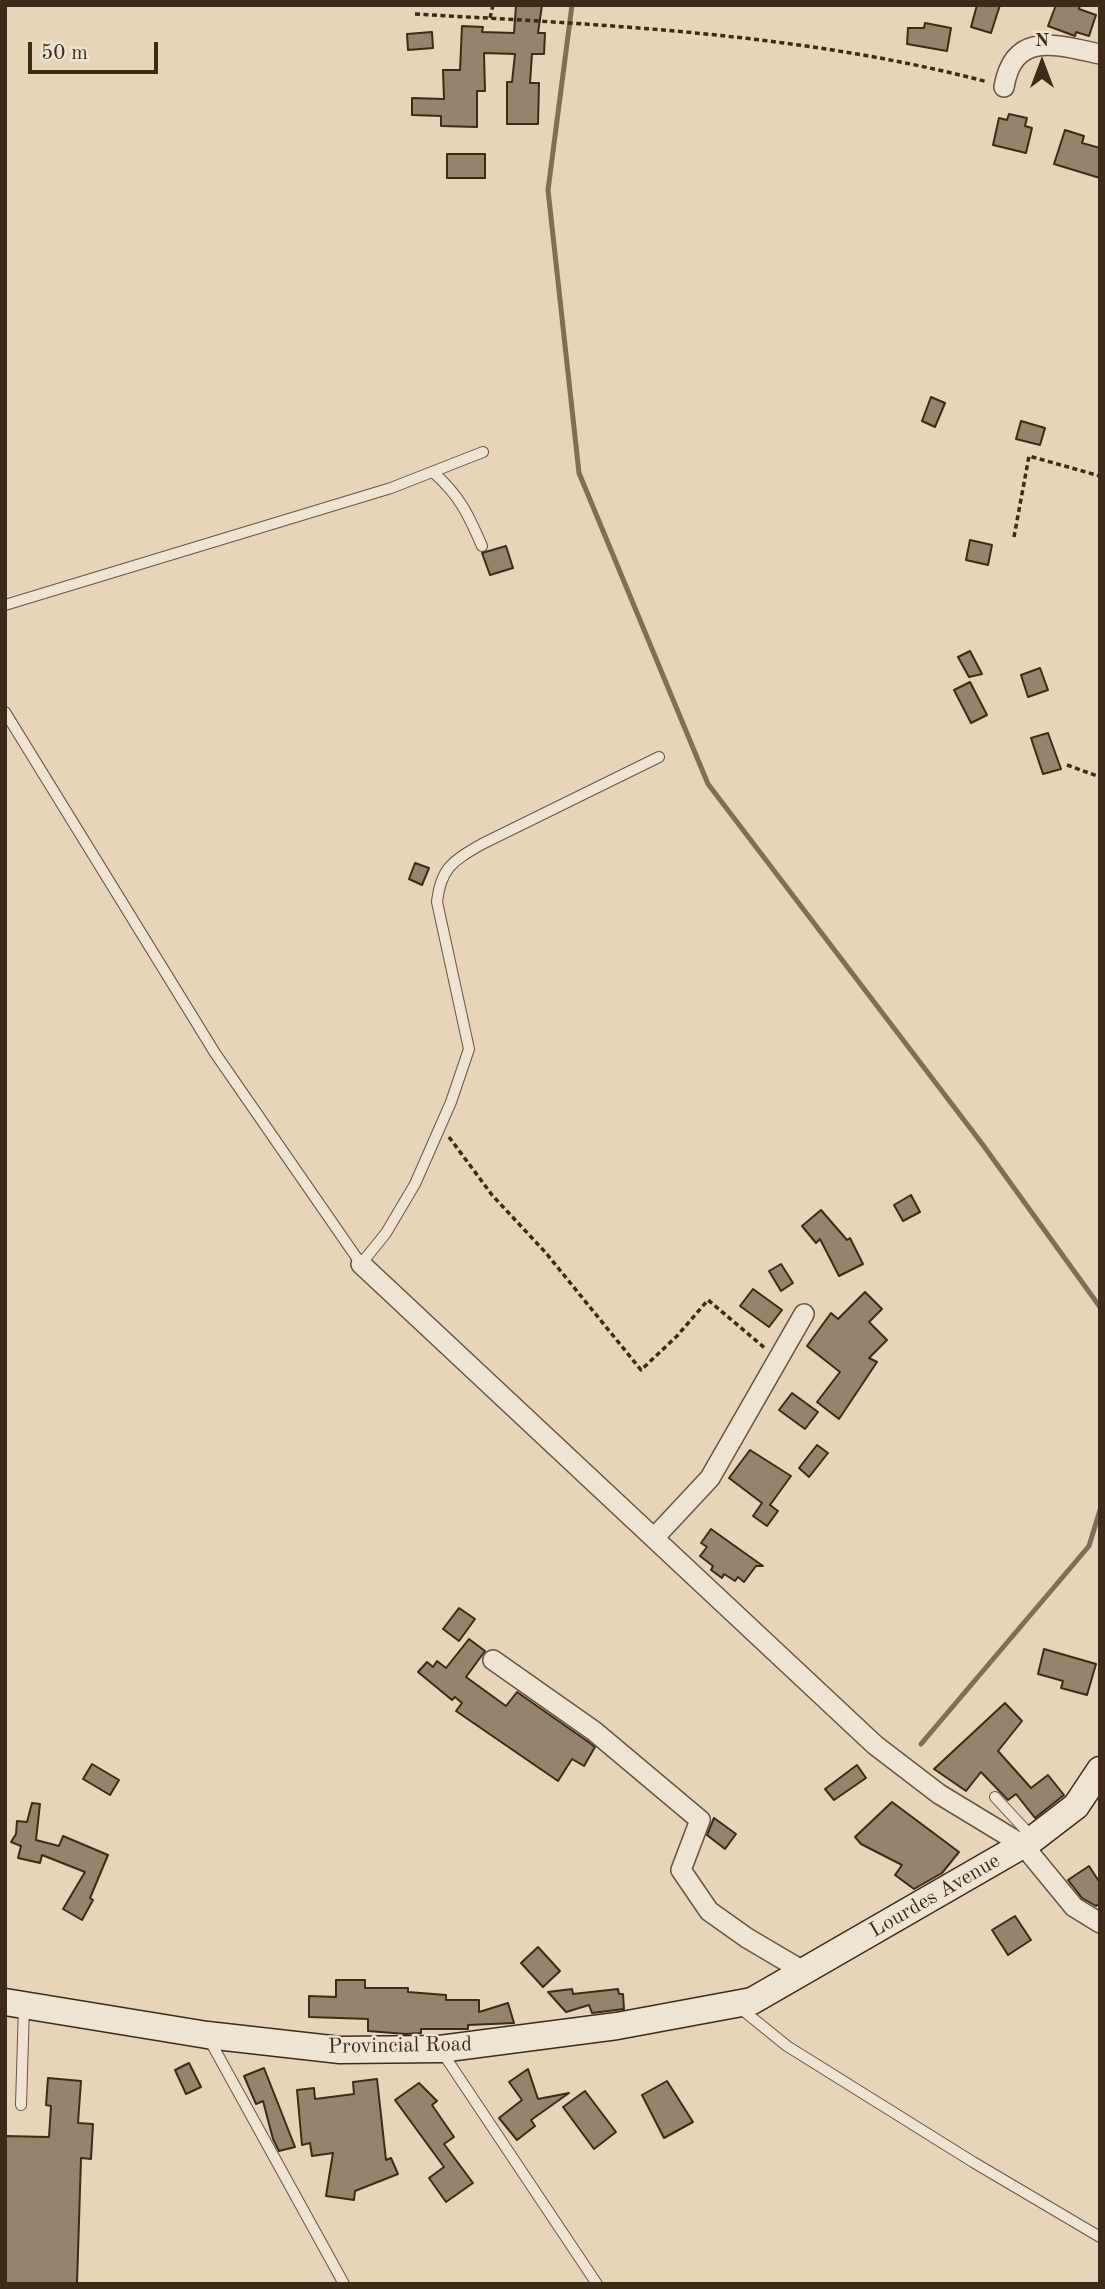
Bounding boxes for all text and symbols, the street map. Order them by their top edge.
scale bar [32,28,161,72]
north arrow [1007,28,1077,98]
text: N [1035,32,1049,51]
text: 50 m [41,43,88,64]
street label: Lourdes Avenue [865,1848,1005,1944]
street label: Provincial Road [328,2032,472,2060]

